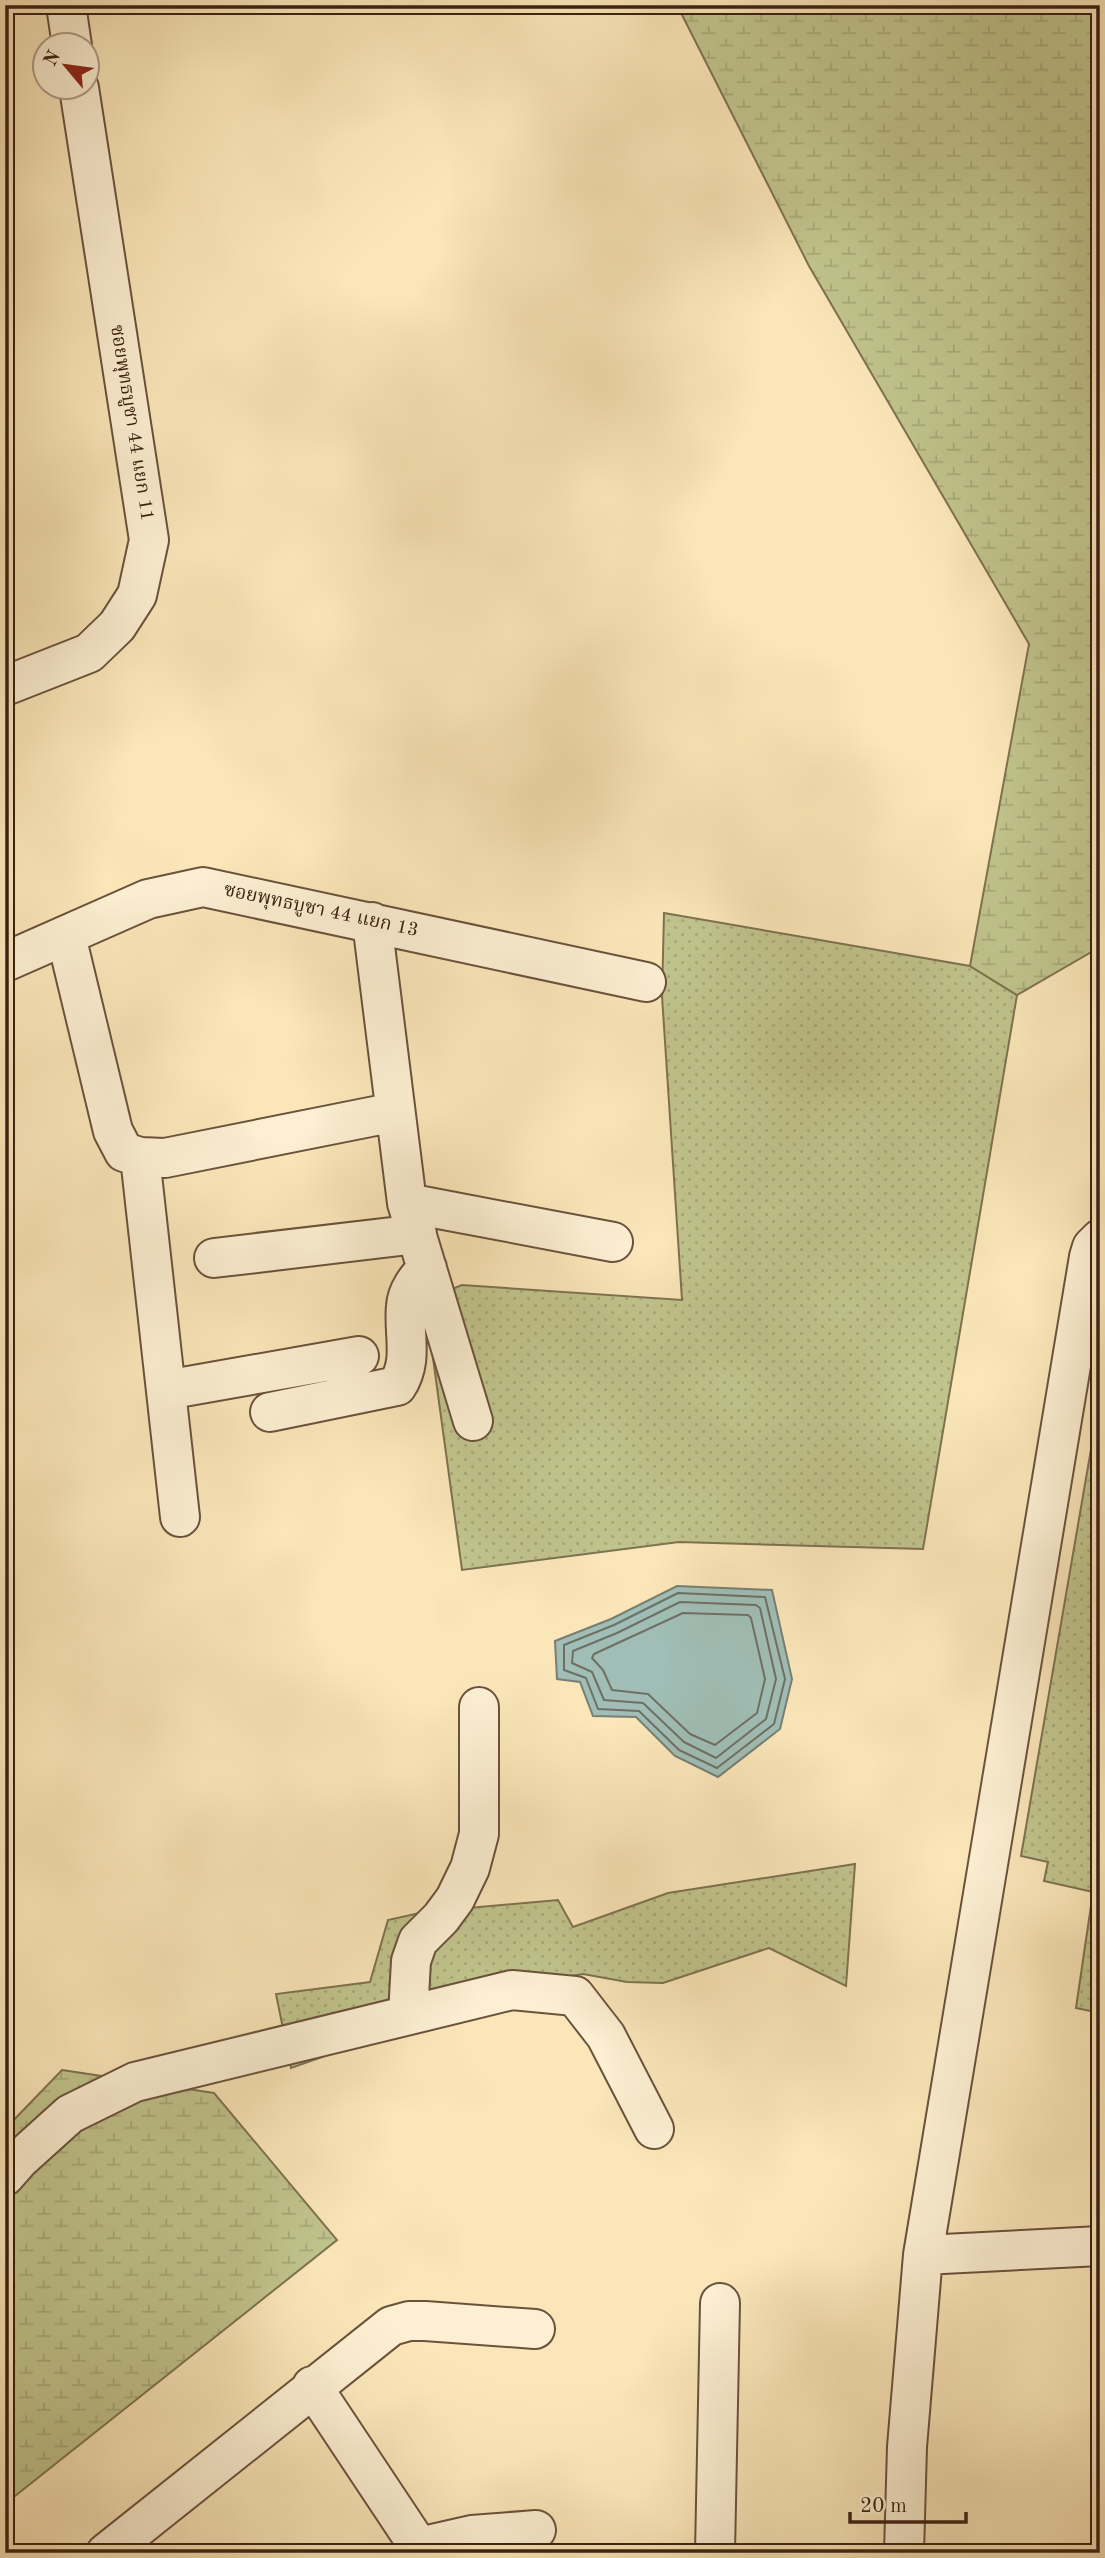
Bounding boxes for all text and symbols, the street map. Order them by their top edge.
north arrow [32,32,102,102]
text: N [41,48,65,70]
street label: ซอยพุทธบูชา 44 แยก 11 [105,324,156,523]
street label: ซอยพุทธบูชา 44 แยก 13 [222,881,420,942]
scale bar [850,2481,965,2525]
text: 20 m [860,2496,907,2517]

